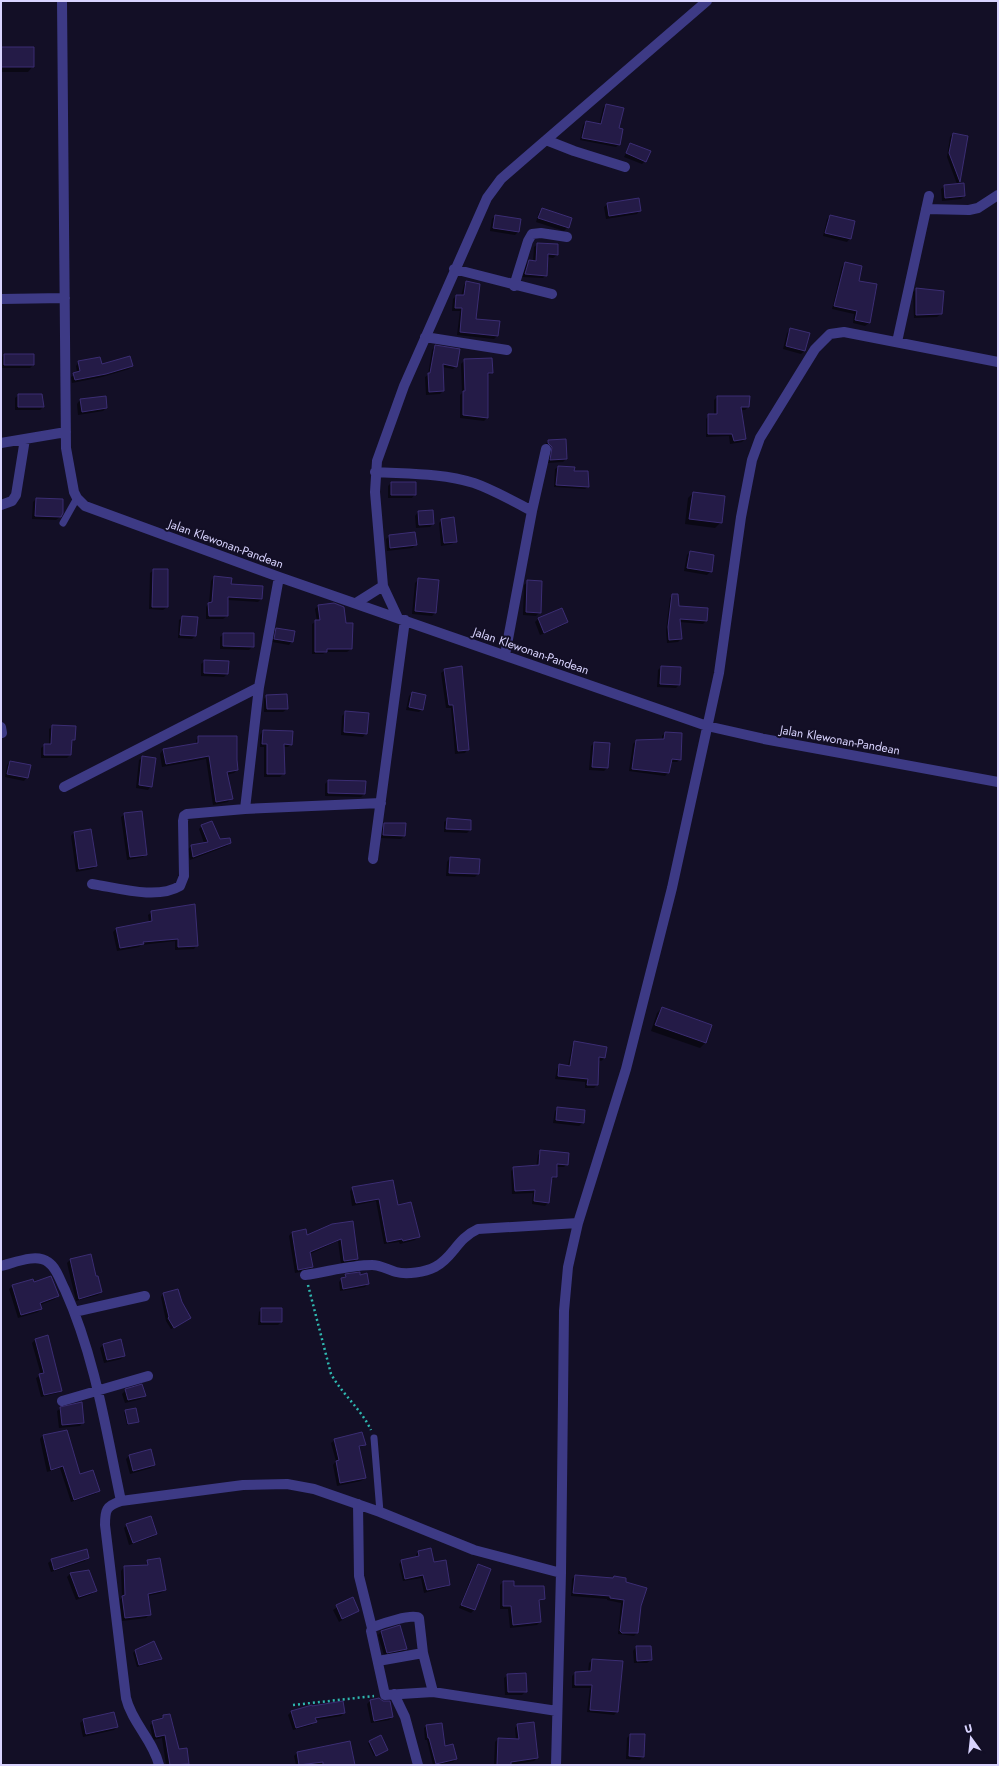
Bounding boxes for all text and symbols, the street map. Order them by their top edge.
street label: Jalan Klewonan-Pandean [164,514,286,573]
street label: Jalan Klewonan-Pandean [469,622,591,679]
street label: Jalan Klewonan-Pandean [777,720,901,759]
north arrow [951,1718,991,1758]
text: U [963,1720,974,1737]

